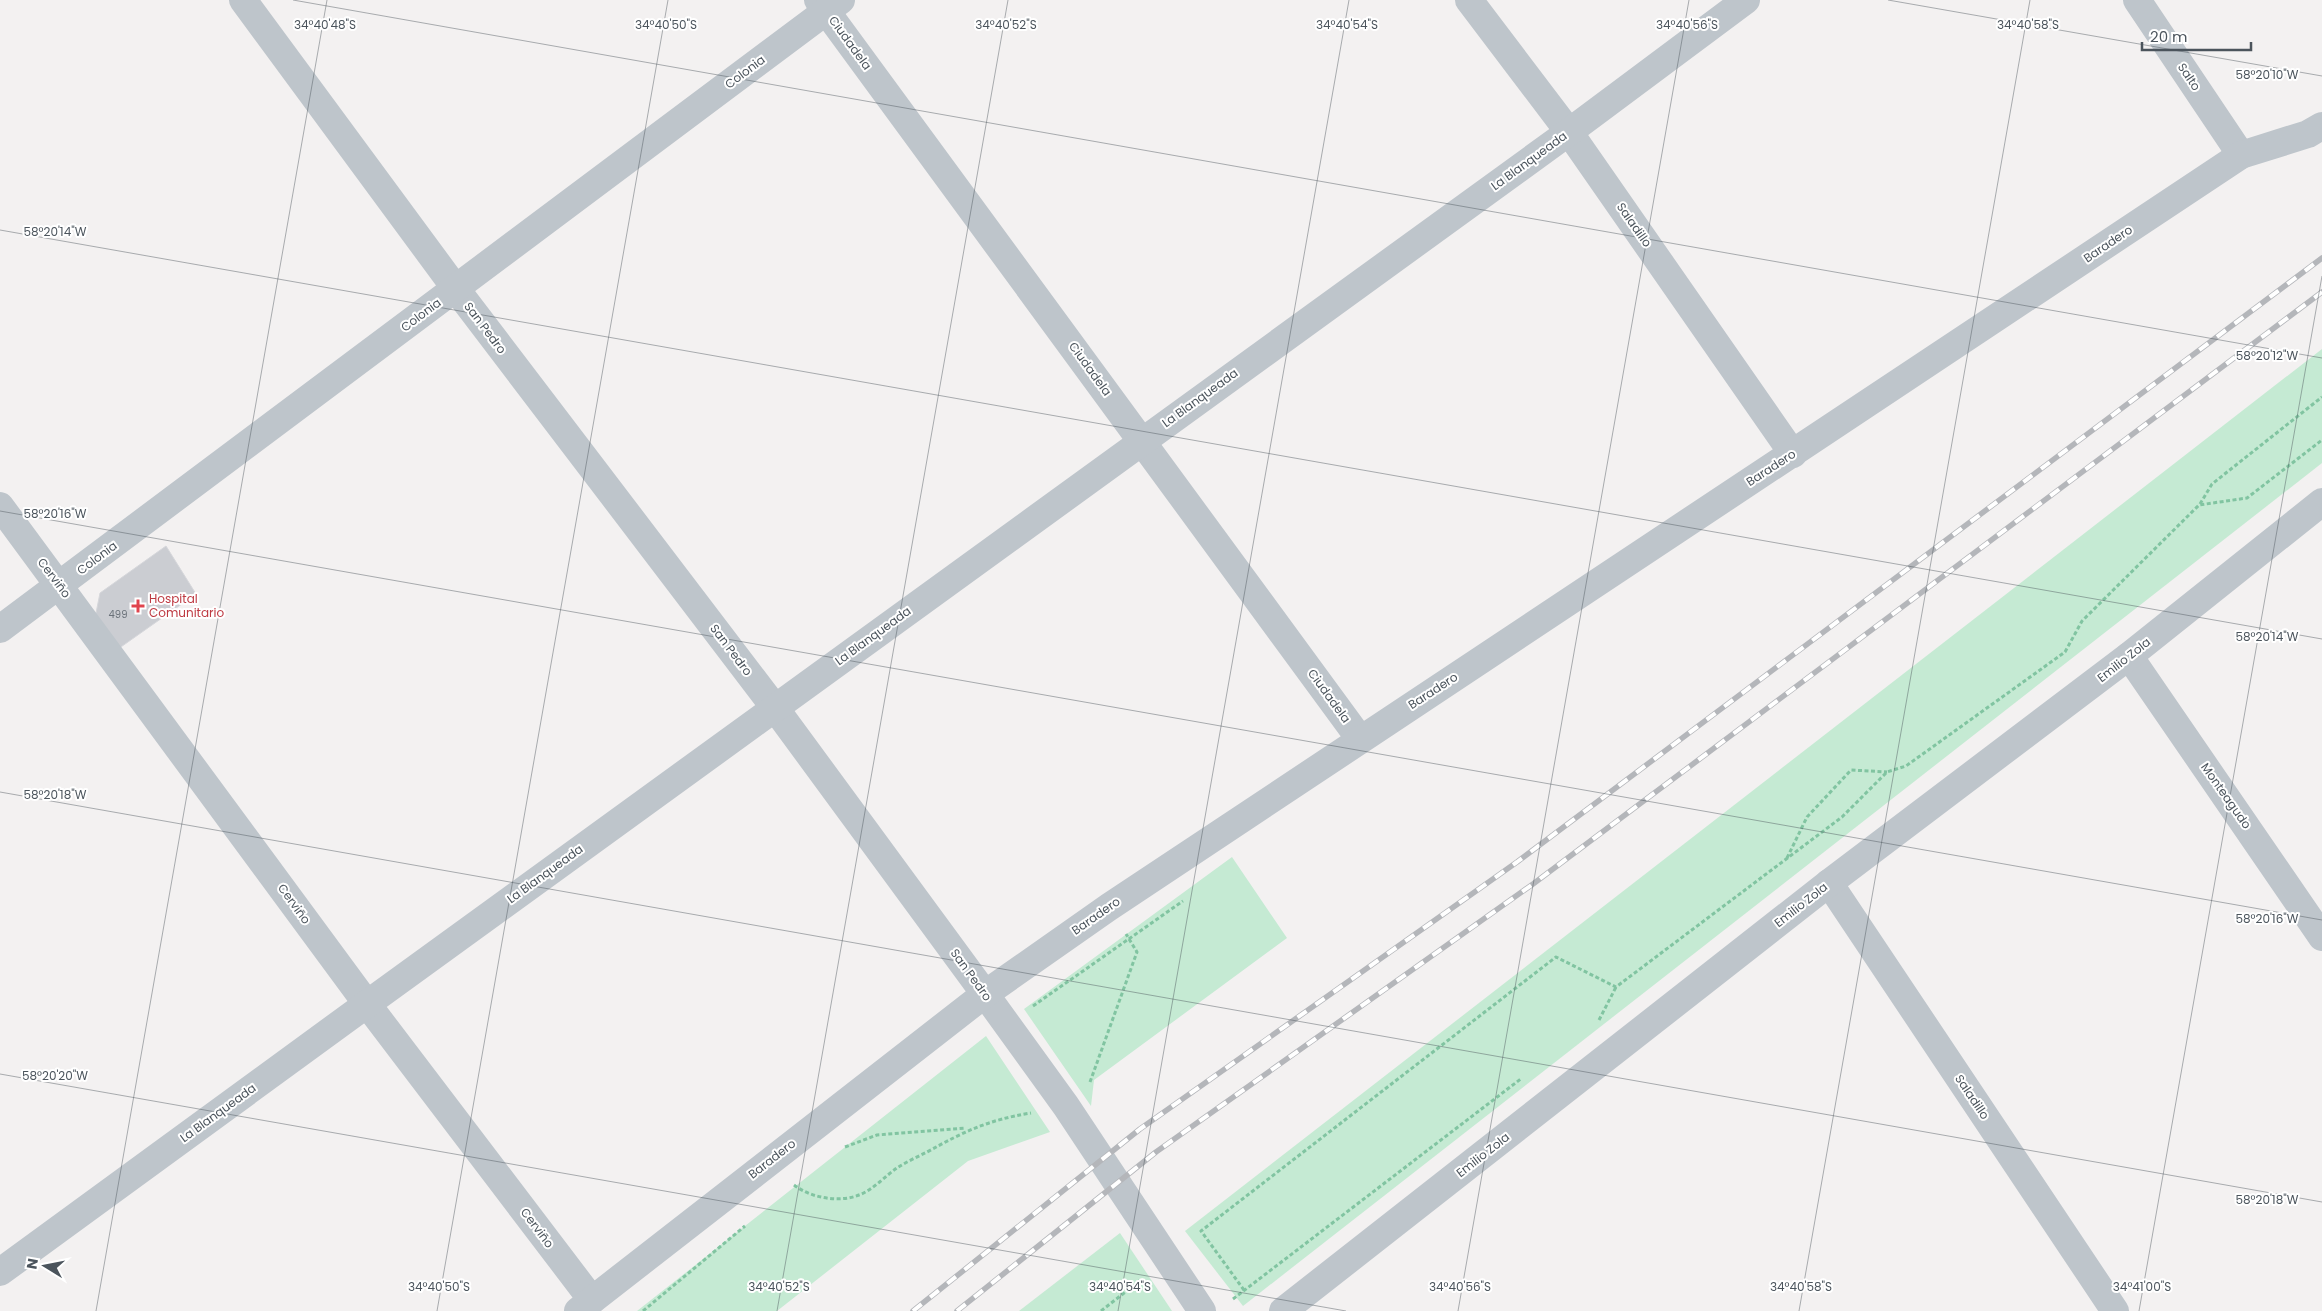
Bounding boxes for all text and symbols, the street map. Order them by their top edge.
street label: Ciudadela [825,12,876,73]
text: 34°40'48"S [294,16,356,33]
text: 34°40'50"S [635,16,697,33]
text: 34°40'52"S [975,16,1037,33]
text: 34°40'54"S [1316,16,1378,33]
text: 34°40'56"S [1656,16,1718,33]
text: 34°40'58"S [1997,16,2059,33]
scale bar [2142,20,2251,52]
text: 20 m [2150,26,2188,47]
street label: Colonia [721,51,768,92]
street label: Salto [2174,59,2205,94]
text: 58°20'10"W [2236,66,2299,83]
street label: La Blanqueada [1487,127,1570,194]
street label: Saladillo [1613,199,1656,251]
street label: Baradero [2080,221,2136,266]
text: 58°20'14"W [24,223,87,240]
street label: Colonia [397,294,444,335]
street label: San Pedro [460,298,511,357]
street label: Ciudadela [1065,338,1116,399]
text: 58°20'12"W [2236,347,2298,364]
street label: La Blanqueada [1158,364,1241,431]
street label: Baradero [1743,445,1799,490]
text: 58°20'16"W [23,505,87,522]
street label: Colonia [73,537,120,578]
street label: Cerviño [34,554,75,602]
place label: Hospital Comunitario [149,590,225,621]
marker: Hospital Comunitario [131,599,145,613]
street label: La Blanqueada [831,602,914,669]
house number: 499 [109,607,127,622]
street label: San Pedro [706,620,757,679]
text: 58°20'14"W [2236,628,2299,645]
street label: Emilio Zola [2093,633,2154,686]
street label: Ciudadela [1304,665,1355,726]
street label: Baradero [1405,668,1461,713]
street label: Monteagudo [2197,759,2256,832]
text: 58°20'18"W [23,786,87,803]
street label: La Blanqueada [503,840,586,907]
street label: Emilio Zola [1770,878,1831,931]
street label: Cerviño [274,880,315,928]
street label: Baradero [1068,892,1124,939]
text: 58°20'16"W [2235,910,2299,927]
street label: San Pedro [947,945,996,1005]
text: 58°20'20"W [22,1067,88,1084]
street label: Saladillo [1951,1071,1994,1123]
street label: La Blanqueada [176,1079,259,1146]
street label: Emilio Zola [1452,1128,1513,1181]
street label: Baradero [744,1135,799,1182]
text: 58°20'18"W [2235,1191,2299,1208]
street label: Cerviño [517,1204,558,1252]
north arrow [20,1241,70,1291]
text: N [21,1257,43,1271]
text: 34°40'50"S [408,1278,470,1295]
text: 34°40'52"S [748,1278,810,1295]
text: 34°40'54"S [1089,1278,1151,1295]
text: 34°40'56"S [1429,1278,1491,1295]
text: 34°40'58"S [1770,1278,1832,1295]
text: 34°41'00"S [2113,1278,2171,1295]

